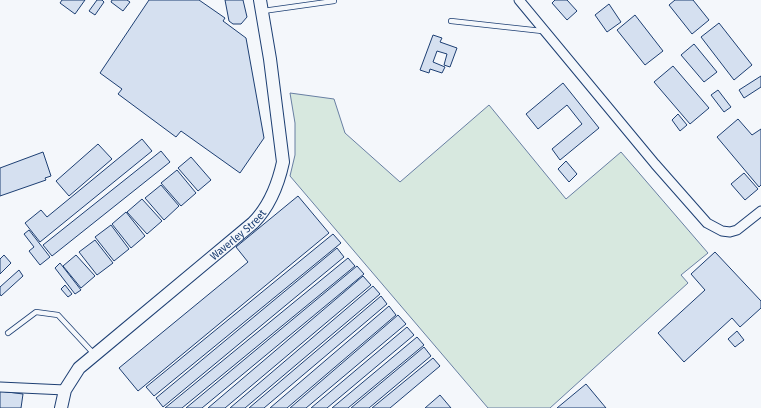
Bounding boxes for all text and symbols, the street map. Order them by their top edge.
street label: Waverley Street [207,207,269,263]

